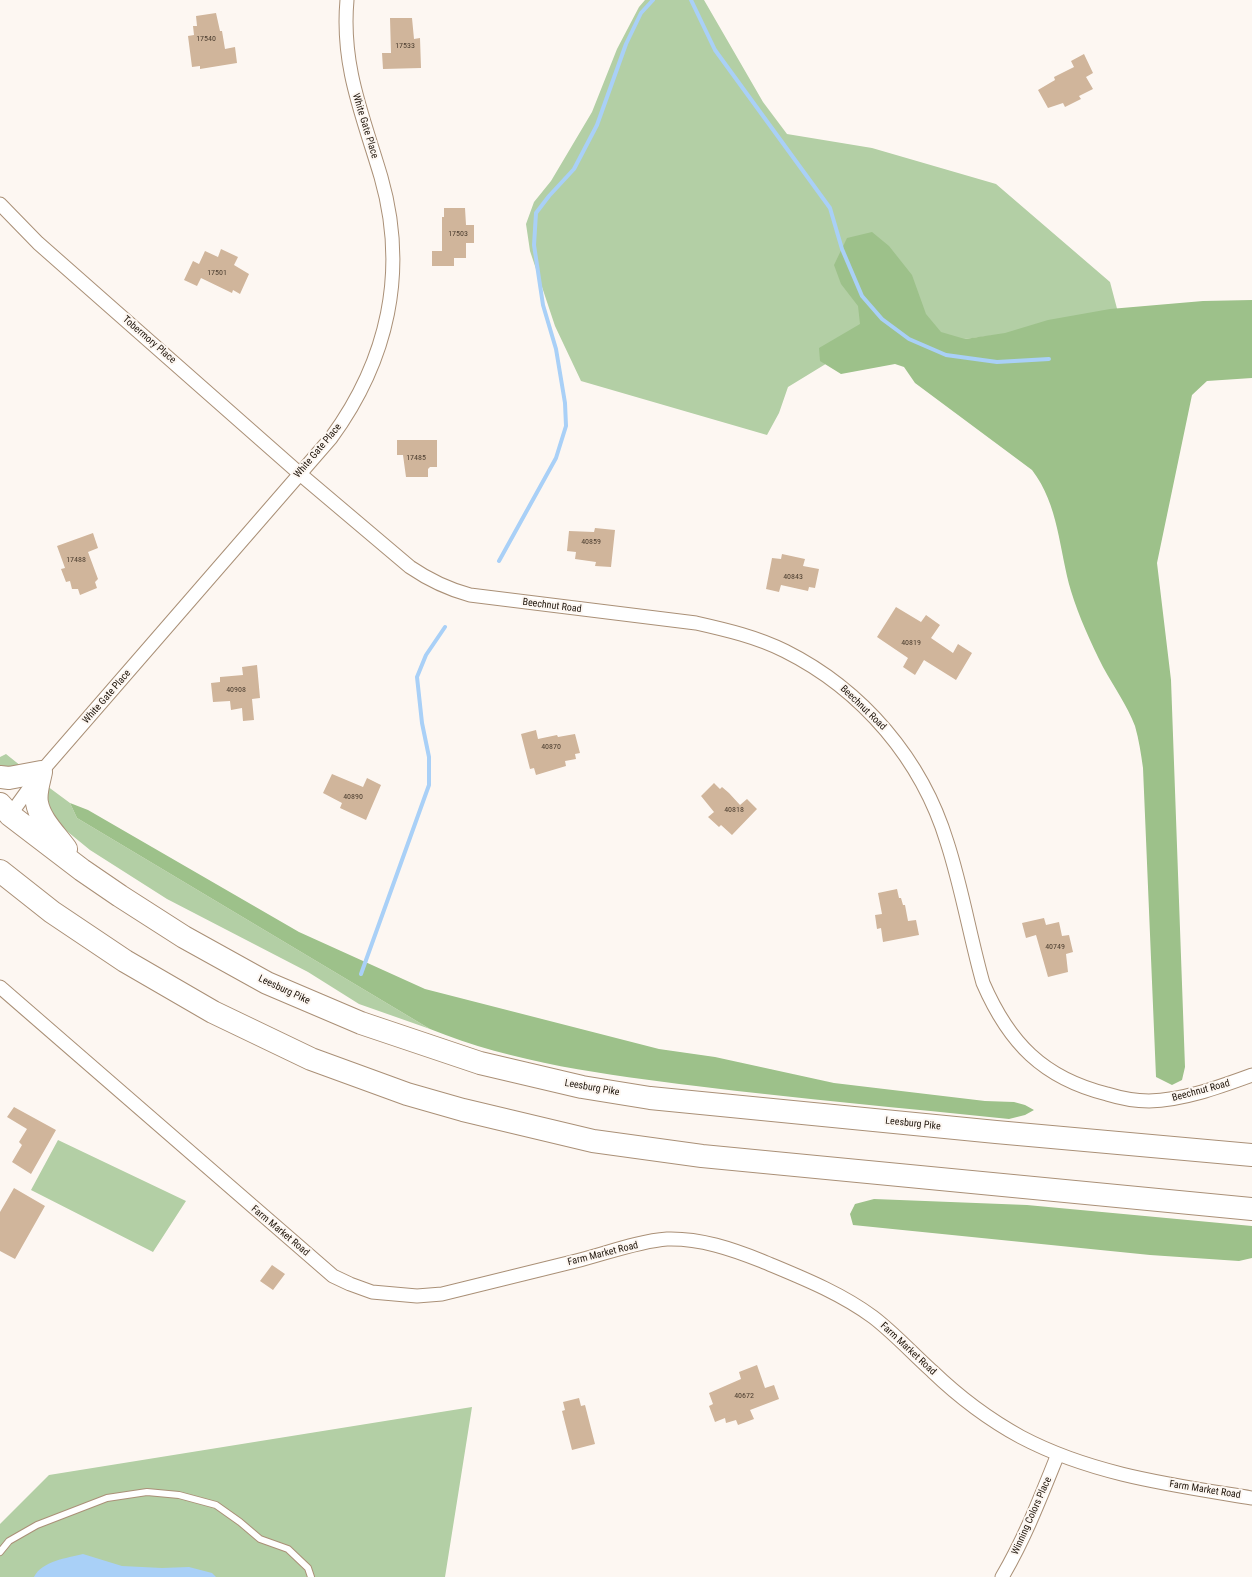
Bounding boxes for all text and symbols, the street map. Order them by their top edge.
house number: 17540 [196,34,216,44]
house number: 17533 [395,41,415,51]
street label: White Gate Place [349,92,381,160]
house number: 17503 [448,229,468,239]
house number: 17501 [207,268,227,278]
street label: Tobermory Place [120,314,178,366]
street label: White Gate Place [292,421,344,481]
house number: 17485 [406,453,426,463]
house number: 40859 [581,537,601,547]
house number: 17488 [66,555,86,565]
house number: 40843 [783,572,803,582]
street label: Beechnut Road [522,596,582,616]
house number: 40819 [901,638,921,648]
street label: White Gate Place [80,668,134,726]
street label: Beechnut Road [838,683,888,733]
house number: 40908 [226,685,246,695]
house number: 40870 [541,742,561,752]
house number: 40890 [343,792,363,802]
house number: 40818 [724,805,744,815]
house number: 40749 [1045,942,1065,952]
street label: Leesburg Pike [256,973,312,1007]
street label: Leesburg Pike [564,1077,620,1099]
street label: Beechnut Road [1171,1078,1231,1104]
street label: Leesburg Pike [885,1115,941,1133]
street label: Farm Market Road [249,1203,311,1259]
street label: Farm Market Road [567,1239,639,1269]
street label: Farm Market Road [878,1320,938,1378]
house number: 40672 [734,1391,754,1401]
street label: Winning Colors Place [1009,1475,1055,1557]
street label: Farm Market Road [1168,1478,1242,1502]

